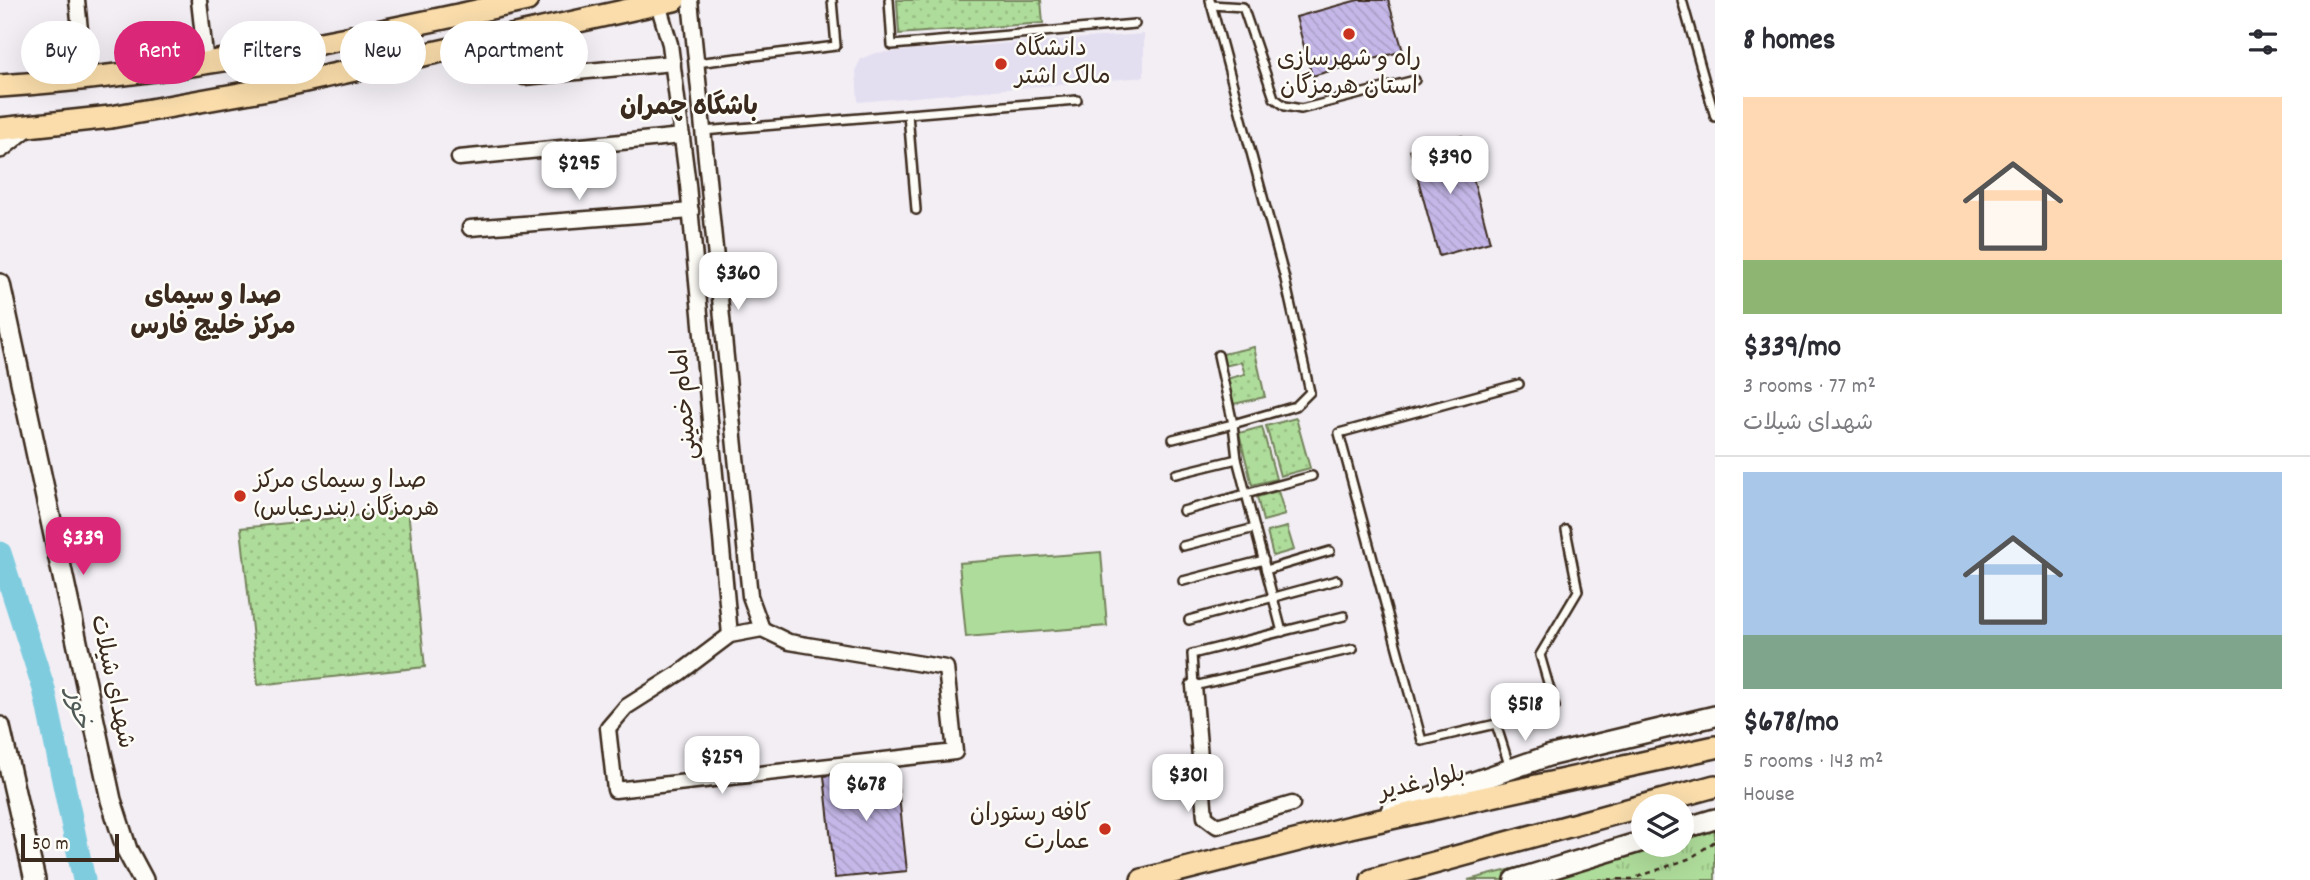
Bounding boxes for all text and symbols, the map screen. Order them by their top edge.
chip: Buy [21,21,100,84]
chip: Rent [114,21,205,84]
chip: Filters [219,21,326,84]
chip: New [340,21,426,84]
chip: Apartment [440,21,588,84]
text: 8 homes [1743,21,1835,64]
icon: filters [2244,23,2282,61]
marker: راه و شهرسازی استان هرمزگان [1341,26,1357,42]
place label: دانشگاه مالک اشتر [1013,33,1111,95]
place label: راه و شهرسازی استان هرمزگان [1277,43,1421,105]
marker: دانشگاه مالک اشتر [993,56,1009,72]
district label: باشگاه چمران [620,89,758,127]
pin: $390 [1409,136,1491,196]
pin: $295 [538,142,620,202]
text: $390 [1428,142,1472,175]
icon: home [1950,143,2076,269]
text: $295 [558,148,600,181]
pin: $360 [697,252,779,312]
text: $360 [715,258,761,291]
district label: صدا و سیمای مرکز خلیج فارس [130,279,296,346]
text: $339/mo [1743,328,1841,371]
street label: امام خمینی [664,347,708,461]
text: 3 rooms · 77 m² [1743,371,1876,404]
text: شهدای شیلات [1743,408,1873,441]
place label: صدا و سیمای مرکز هرمزگان (بندرعباس) [252,465,439,527]
marker: صدا و سیمای مرکز هرمزگان (بندرعباس) [232,488,248,504]
icon: home [1950,517,2076,643]
pin: $339 [42,518,124,577]
text: $339 [62,523,104,556]
street label: شهدای شیلات [80,612,142,752]
water label: خور [54,683,99,733]
pin: $518 [1484,684,1566,743]
text: $518 [1507,689,1543,722]
text: $678/mo [1743,703,1839,746]
pin: $259 [681,736,763,796]
text: $259 [701,742,743,775]
text: 5 rooms · 143 m² [1743,746,1883,779]
pin: $301 [1147,754,1229,814]
street label: بلوار غدیر [1373,758,1469,811]
text: $301 [1168,760,1208,793]
pin: $678 [825,764,907,823]
text: $678 [846,769,886,802]
text: House [1743,779,1795,812]
map controls [1631,794,1694,857]
button: layers [1631,794,1694,857]
place label: کافه رستوران عمارت [970,798,1091,860]
marker: کافه رستوران عمارت [1097,821,1113,837]
scale bar [21,831,119,863]
text: 50 m [32,832,69,859]

